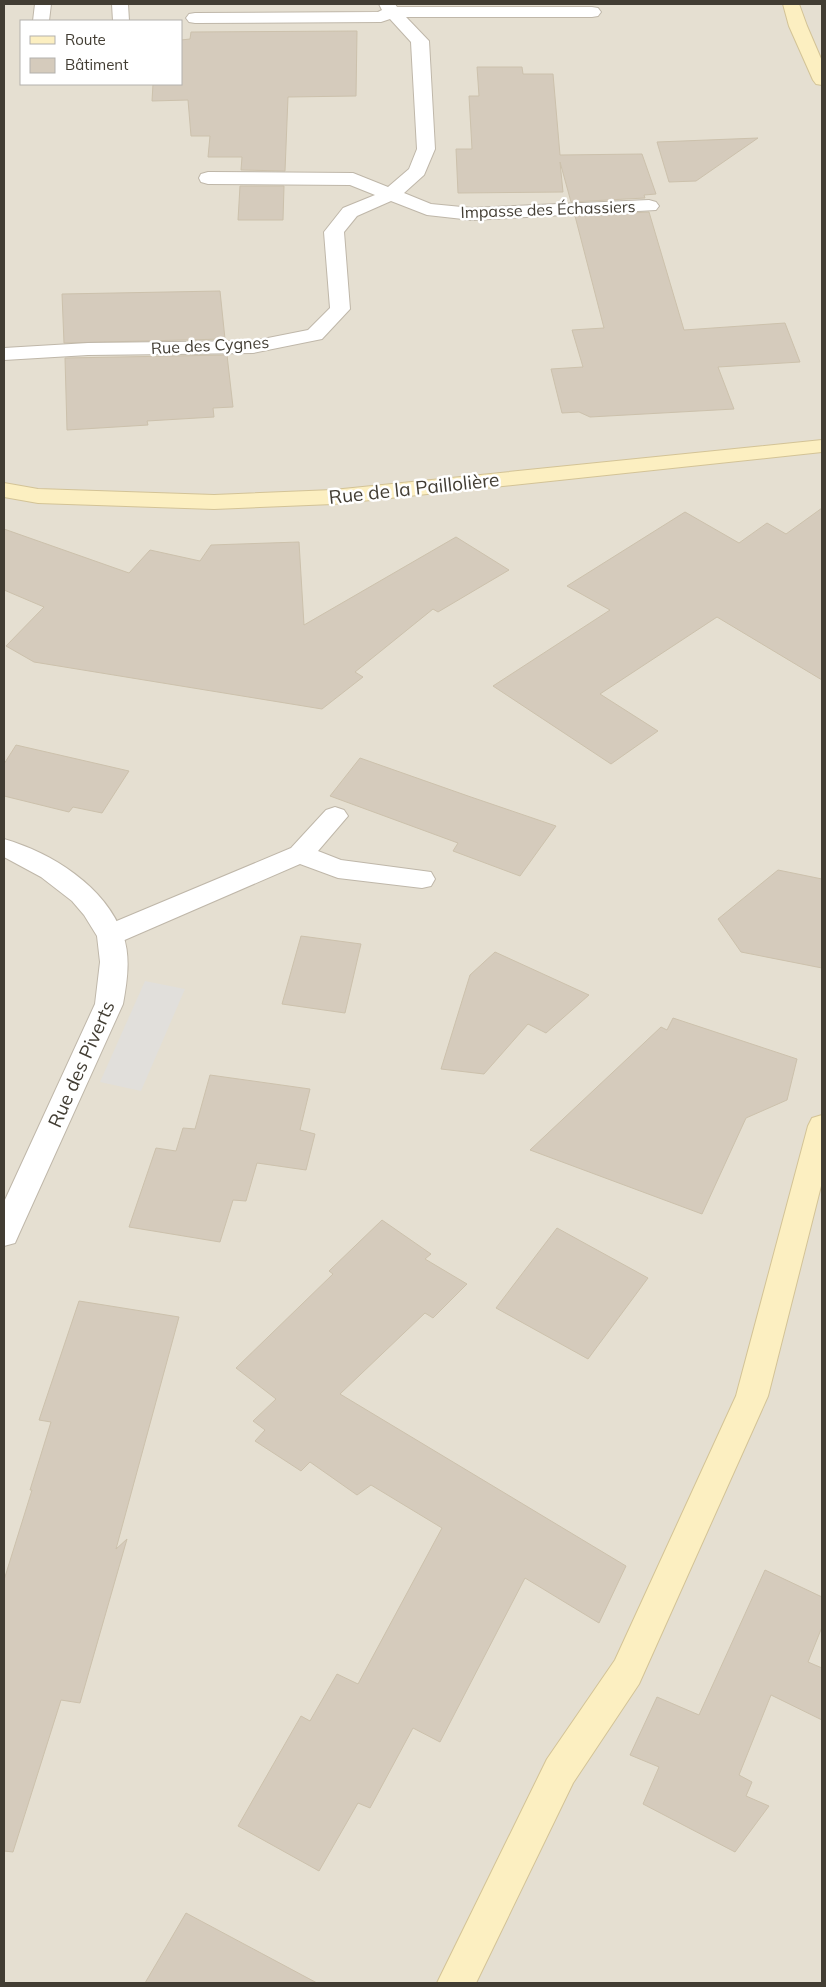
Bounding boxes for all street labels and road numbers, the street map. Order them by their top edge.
street label: Impasse des Échassiers [460,196,636,222]
street label: Rue des Cygnes [150,332,270,358]
street label: Rue de la Paillolière [328,467,500,509]
street label: Rue des Piverts [42,997,120,1131]

